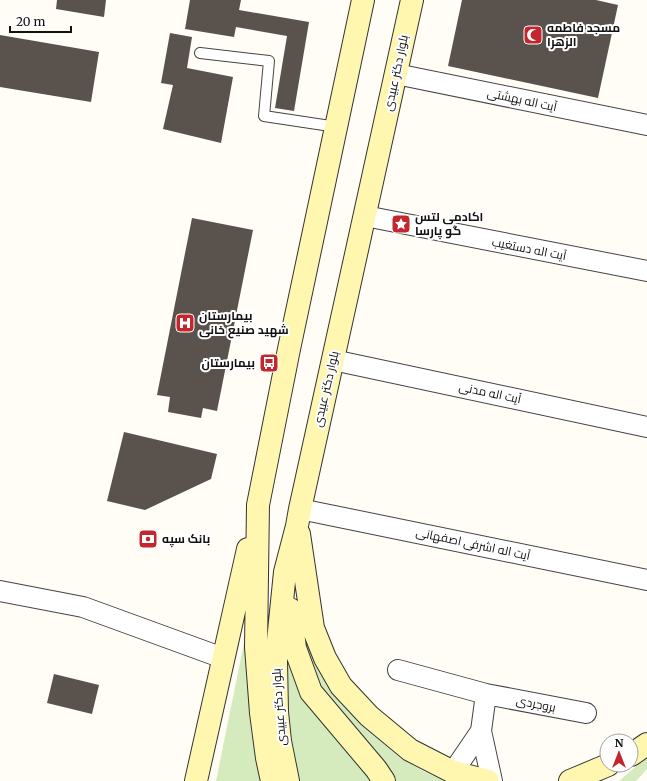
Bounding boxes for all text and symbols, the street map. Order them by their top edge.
scale bar [10,8,71,34]
text: 20 m [16,14,45,29]
place label: مسجد فاطمه الزهرا [547,20,620,50]
mosque icon: مسجد فاطمه الزهرا [522,24,544,46]
street label: بلوار دکتر عبیدی [380,33,411,112]
street label: آیت اله بهشتی [486,85,559,114]
place label: اکادمی لتس گو پارسا [415,209,483,240]
place icon: اکادمی لتس گو پارسا [390,213,412,235]
street label: آیت اله دستغیب [491,234,568,263]
place label: بیمارستان شهید صنیع خانی [199,308,289,339]
hospital icon: بیمارستان شهید صنیع خانی [174,312,196,334]
street label: بلوار دکتر عبیدی [309,349,342,428]
bus stop icon: بیمارستان [258,352,280,374]
place label: بیمارستان [202,355,255,371]
street label: آیت اله مدنی [458,379,523,407]
street label: آیت اله اشرفی اصفهانی [415,524,532,563]
bank icon: بانک سپه [137,528,159,550]
place label: بانک سپه [162,531,210,548]
street label: بلوار دکتر عبیدی [268,668,289,746]
street label: بروجردی [515,692,557,715]
north arrow [599,733,639,773]
text: N [615,736,624,750]

